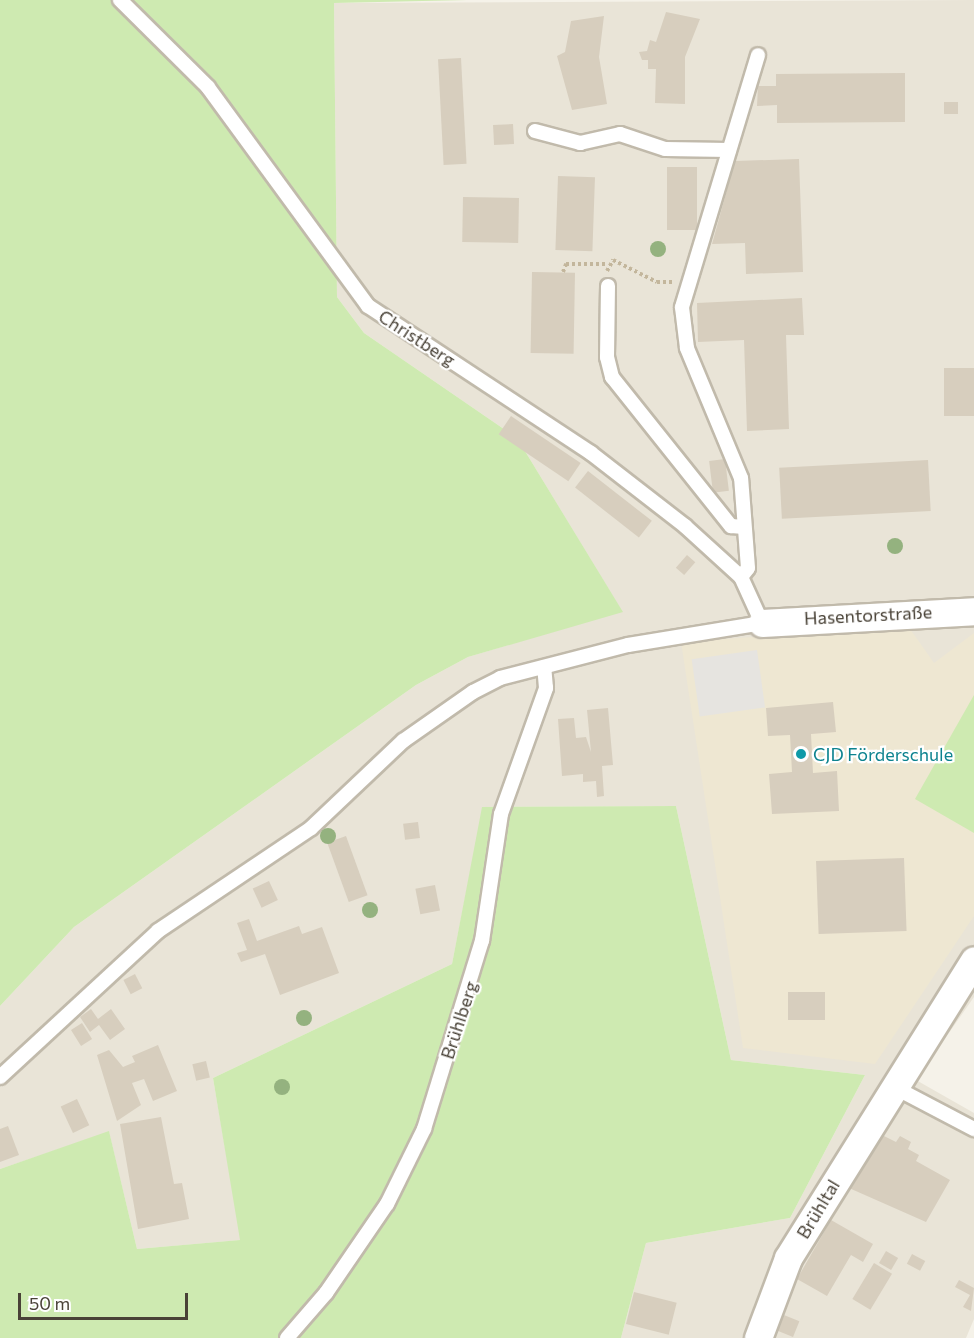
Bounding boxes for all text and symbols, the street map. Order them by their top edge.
street label: Christberg [375,305,459,371]
street label: Hasentorstraße [803,601,933,629]
place label: CJD Förderschule [813,743,953,765]
marker: CJD Förderschule [794,747,808,761]
street label: Brühlberg [436,978,482,1062]
street label: Brühltal [792,1176,844,1242]
scale bar [21,1281,190,1319]
text: 50 m [29,1292,70,1314]

